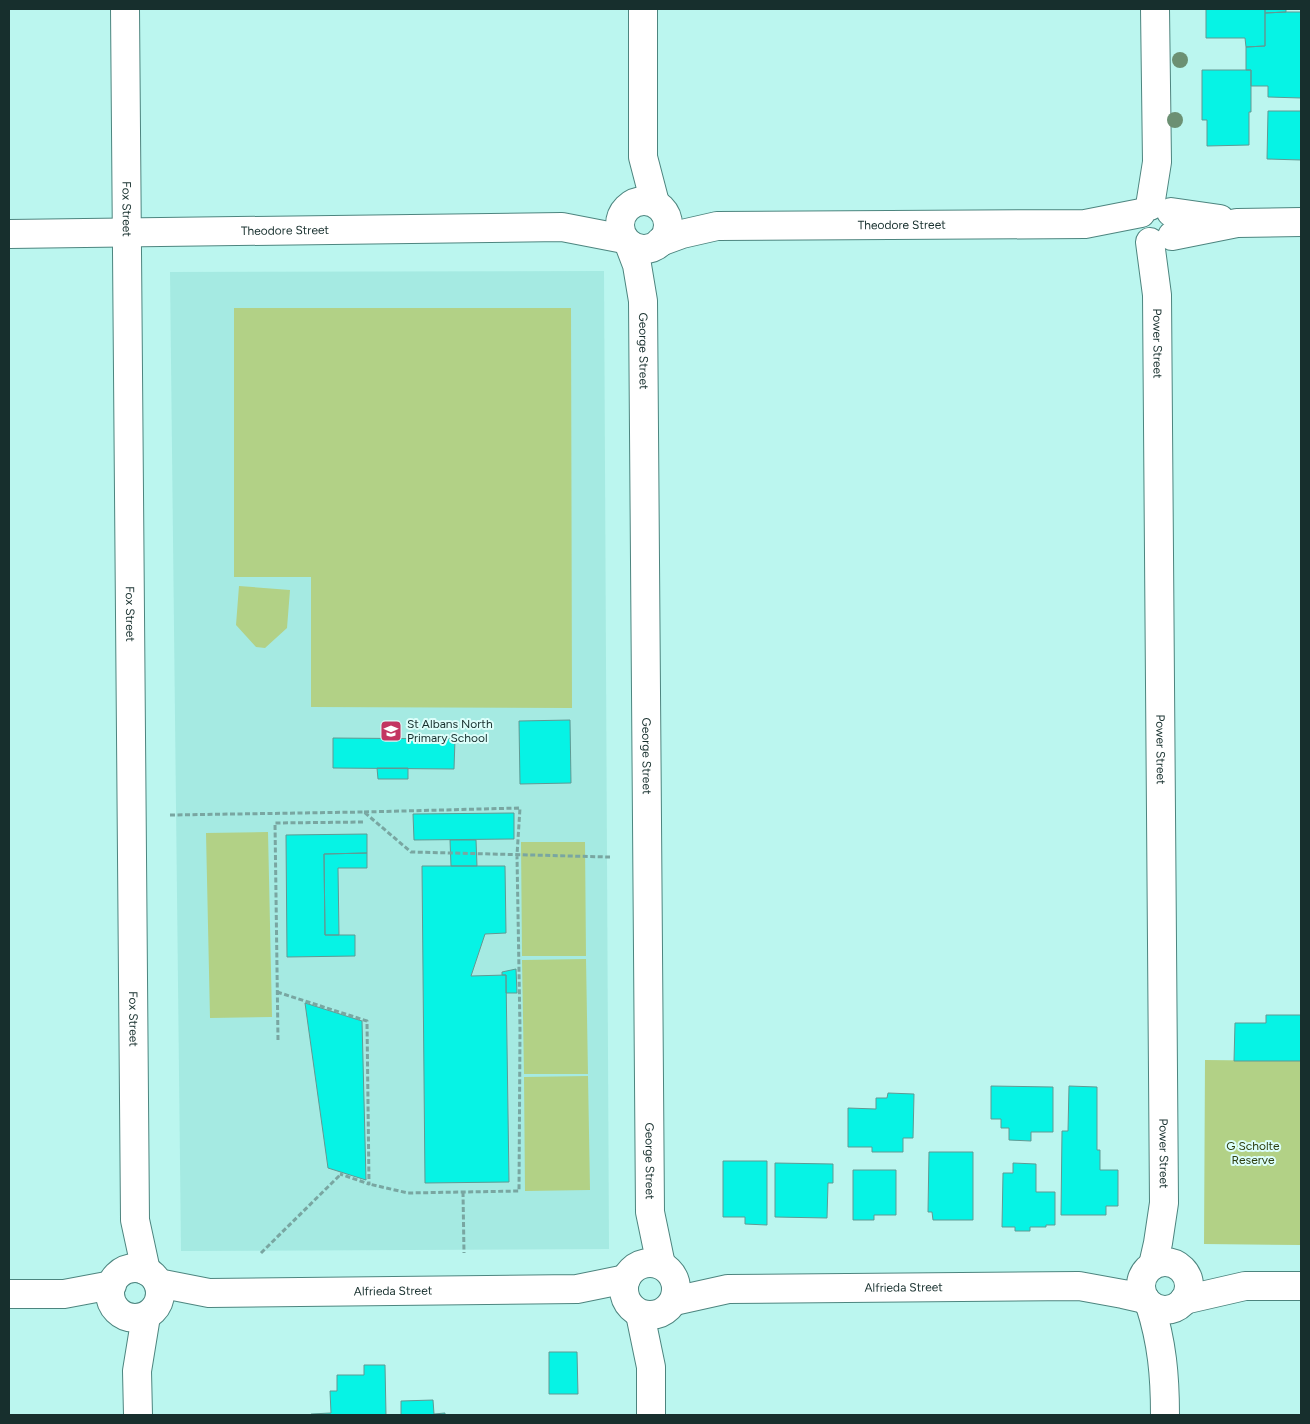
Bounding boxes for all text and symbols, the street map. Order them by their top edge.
street label: Fox Street [119,181,134,237]
street label: Theodore Street [858,218,946,232]
street label: Theodore Street [241,223,330,238]
street label: Power Street [1150,308,1165,379]
street label: George Street [636,313,651,390]
street label: Fox Street [123,586,137,642]
street label: Power Street [1153,714,1168,785]
place label: St Albans North Primary School [407,717,493,745]
street label: George Street [639,717,654,795]
school or university icon: St Albans North Primary School [379,719,403,743]
street label: Fox Street [126,991,141,1047]
street label: Power Street [1156,1118,1171,1189]
street label: George Street [642,1122,657,1200]
park label: G Scholte Reserve [1226,1139,1280,1167]
street label: Alfrieda Street [864,1280,943,1295]
street label: Alfrieda Street [354,1284,433,1298]

